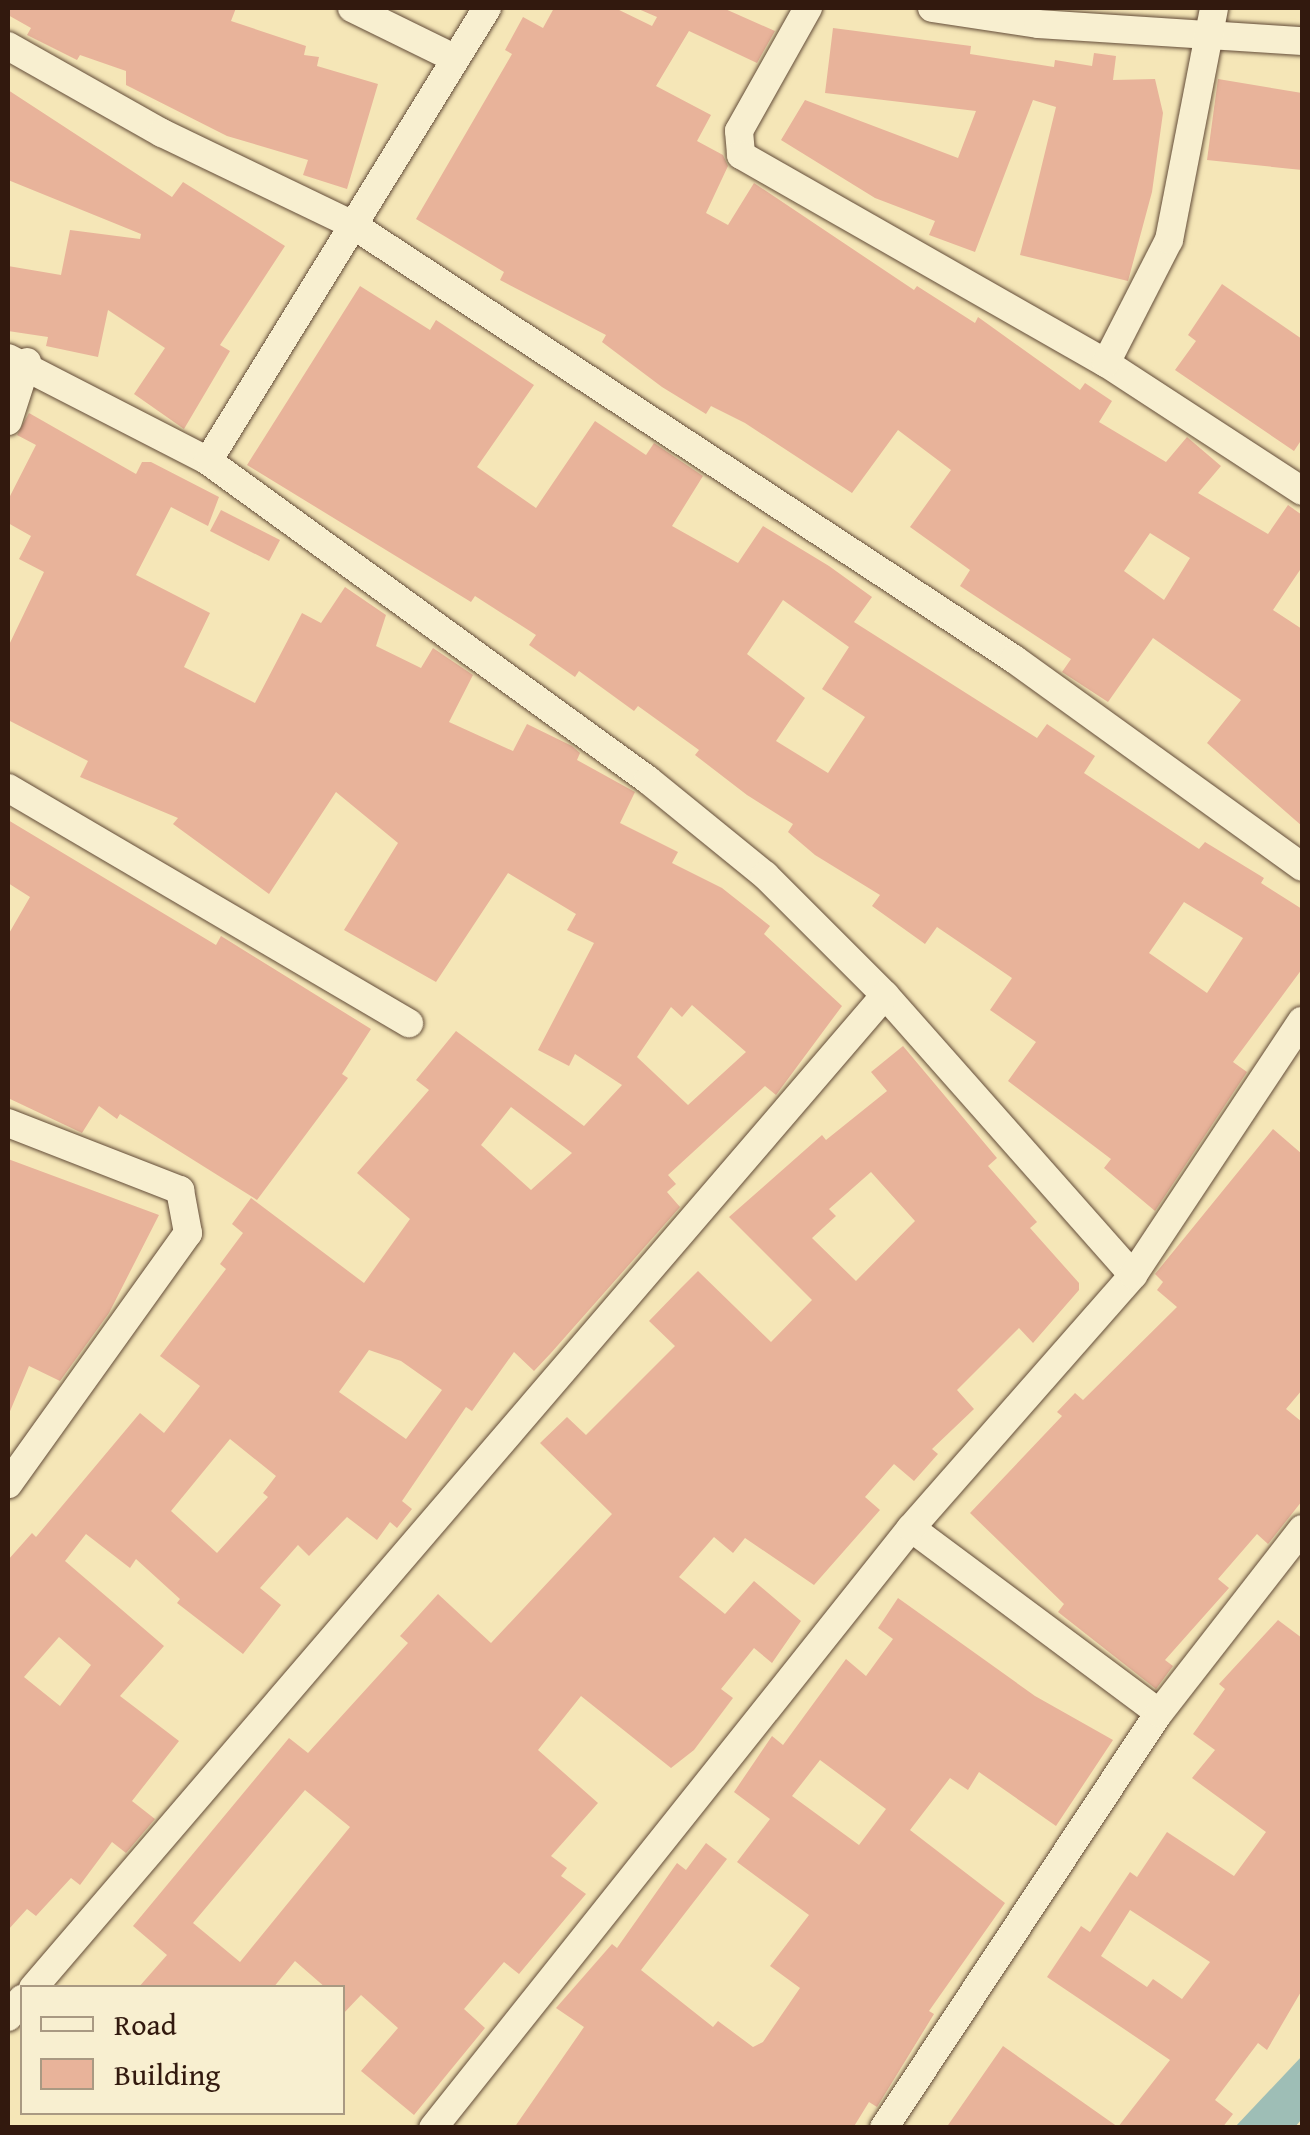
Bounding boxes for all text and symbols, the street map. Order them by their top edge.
legend [20,1985,345,2115]
text: Road [114,2002,177,2046]
text: Building [114,2052,220,2096]

